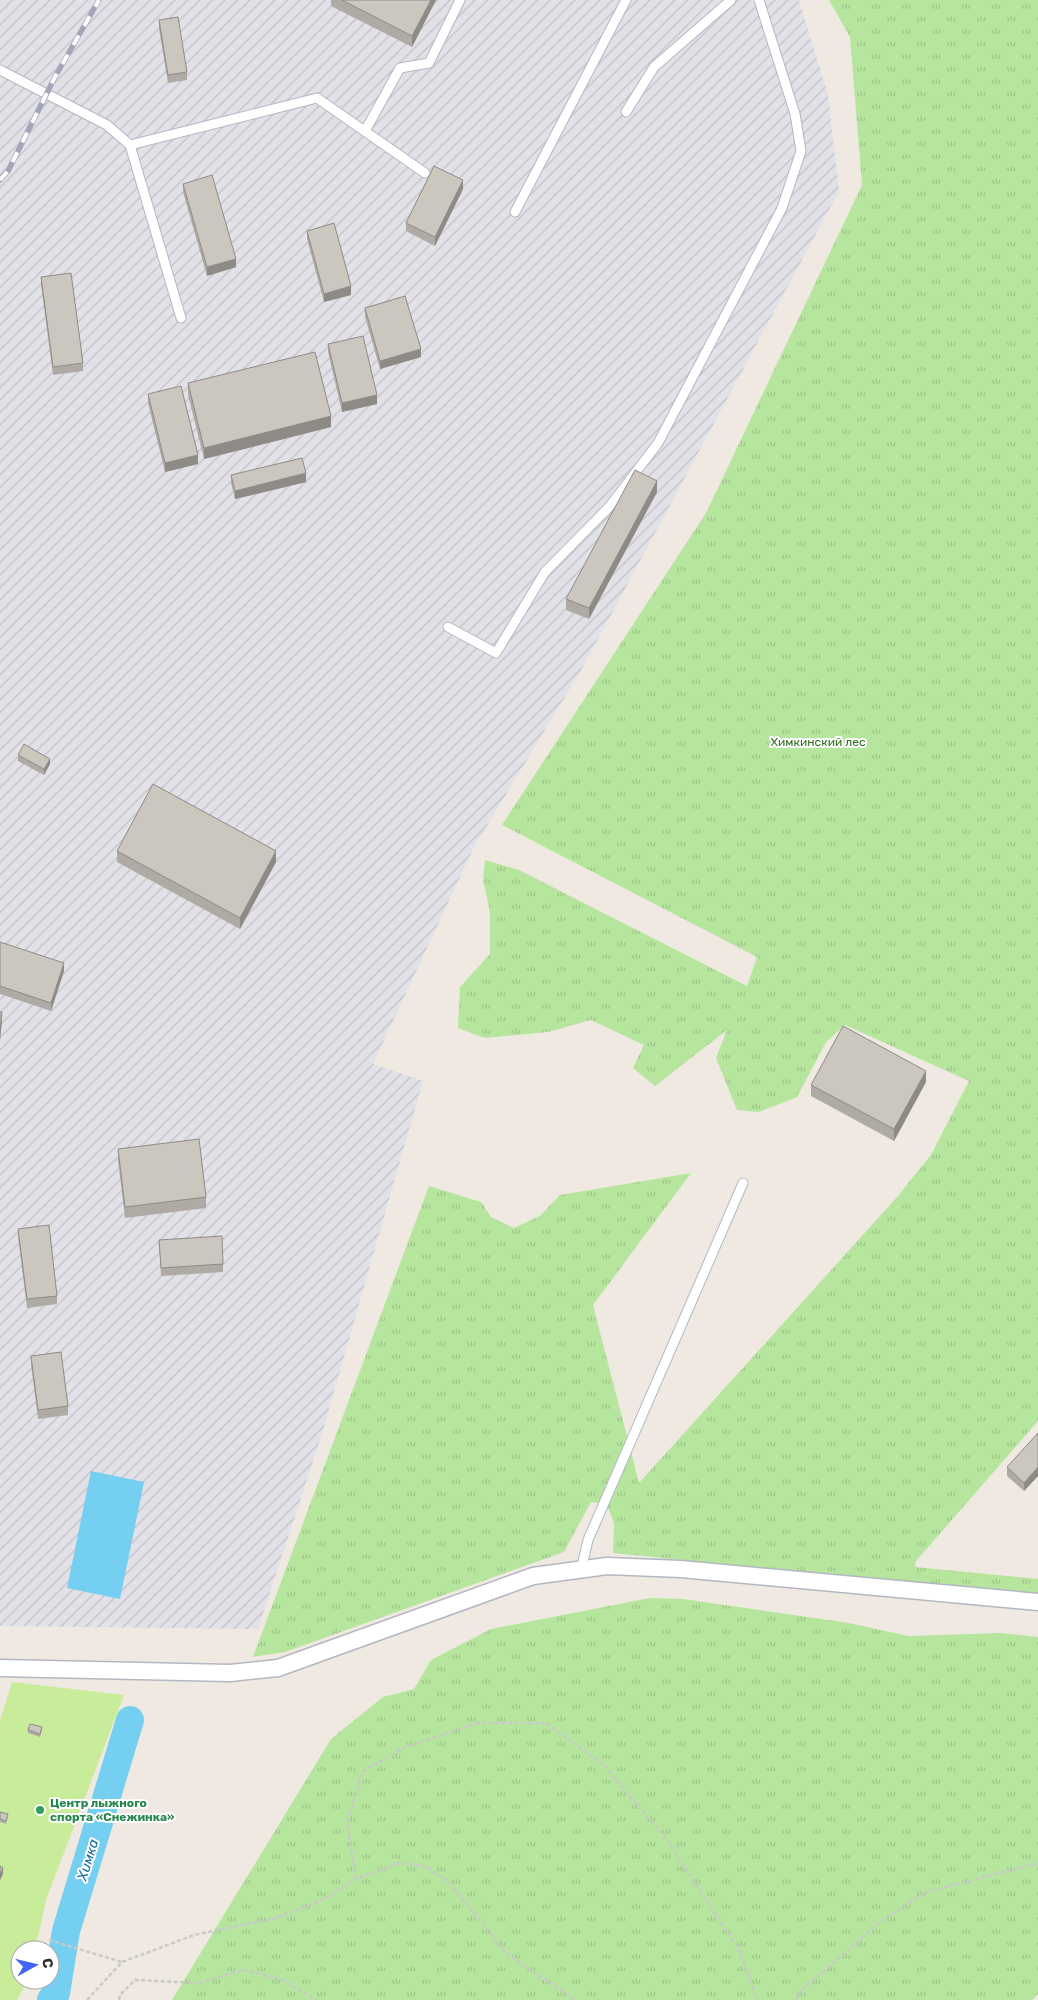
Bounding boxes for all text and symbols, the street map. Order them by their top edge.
park label: Химкинский лес [770,735,866,749]
place label: Центр лыжного спорта «Снежинка» [50,1796,175,1824]
marker: Центр лыжного спорта «Снежинка» [34,1804,46,1816]
water label: Химка [73,1837,102,1884]
north arrow [10,1940,60,1990]
text: С [38,1957,57,1969]

